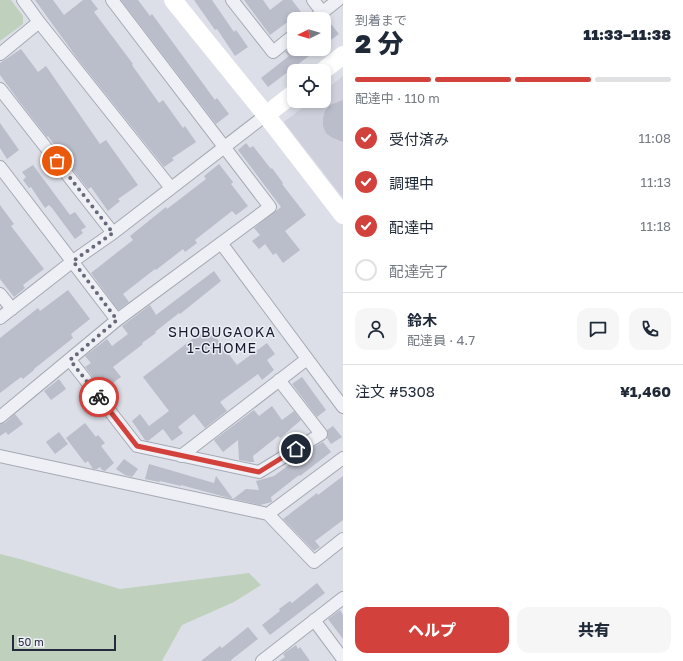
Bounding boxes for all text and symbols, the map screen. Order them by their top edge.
north arrow [287,12,331,56]
map controls [287,12,331,108]
text: 到着まで [355,12,407,28]
text: 11:33–11:38 [583,25,671,43]
text: 2 分 [355,28,404,59]
button: locate [287,64,331,108]
text: 配達中 · 110 m [355,90,440,106]
icon: check [355,127,377,149]
text: 受付済み [389,130,449,148]
text: 11:08 [638,130,671,146]
pin [40,144,74,178]
icon: bag [46,150,68,172]
icon: check [355,171,377,193]
text: 調理中 [389,174,434,192]
text: 11:13 [641,174,671,190]
icon: check [355,215,377,237]
text: 配達中 [389,218,434,236]
text: 11:18 [640,218,671,234]
text: 配達完了 [389,262,449,280]
button: person [355,308,397,350]
button: chat [577,308,619,350]
button: phone [629,308,671,350]
text: 鈴木 [407,311,437,329]
district label: SHOBUGAOKA 1-CHOME [168,323,276,356]
text: 配達員 · 4.7 [407,332,475,348]
courier [79,377,119,417]
text: 注文 #5308 [355,382,435,400]
text: ¥1,460 [620,382,671,400]
icon: bike [88,386,110,408]
pin [279,432,313,466]
icon: home [285,438,307,460]
button: ヘルプ [355,607,509,653]
button: 共有 [517,607,671,653]
scale bar [12,633,116,652]
text: 50 m [18,635,44,648]

